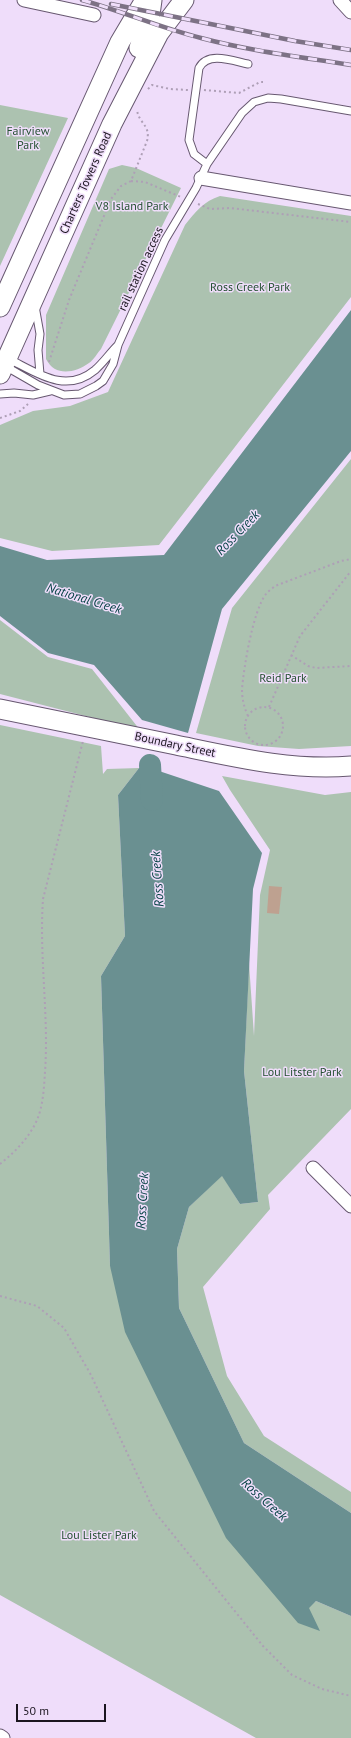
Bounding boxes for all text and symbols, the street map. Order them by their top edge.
park label: Fairview Park [6,125,50,153]
street label: Charters Towers Road [57,130,115,236]
park label: V8 Island Park [96,200,168,214]
street label: rail station access [115,225,167,313]
park label: Ross Creek Park [210,281,290,295]
water label: Ross Creek [213,507,263,559]
water label: National Creek [45,580,123,618]
park label: Reid Park [259,672,307,686]
street label: Boundary Street [133,729,217,761]
water label: Ross Creek [148,851,168,907]
park label: Lou Litster Park [262,1066,342,1080]
water label: Ross Creek [134,1173,152,1229]
water label: Ross Creek [238,1475,290,1525]
park label: Lou Lister Park [61,1529,137,1543]
scale bar [18,1696,108,1722]
text: 50 m [23,1703,49,1718]

